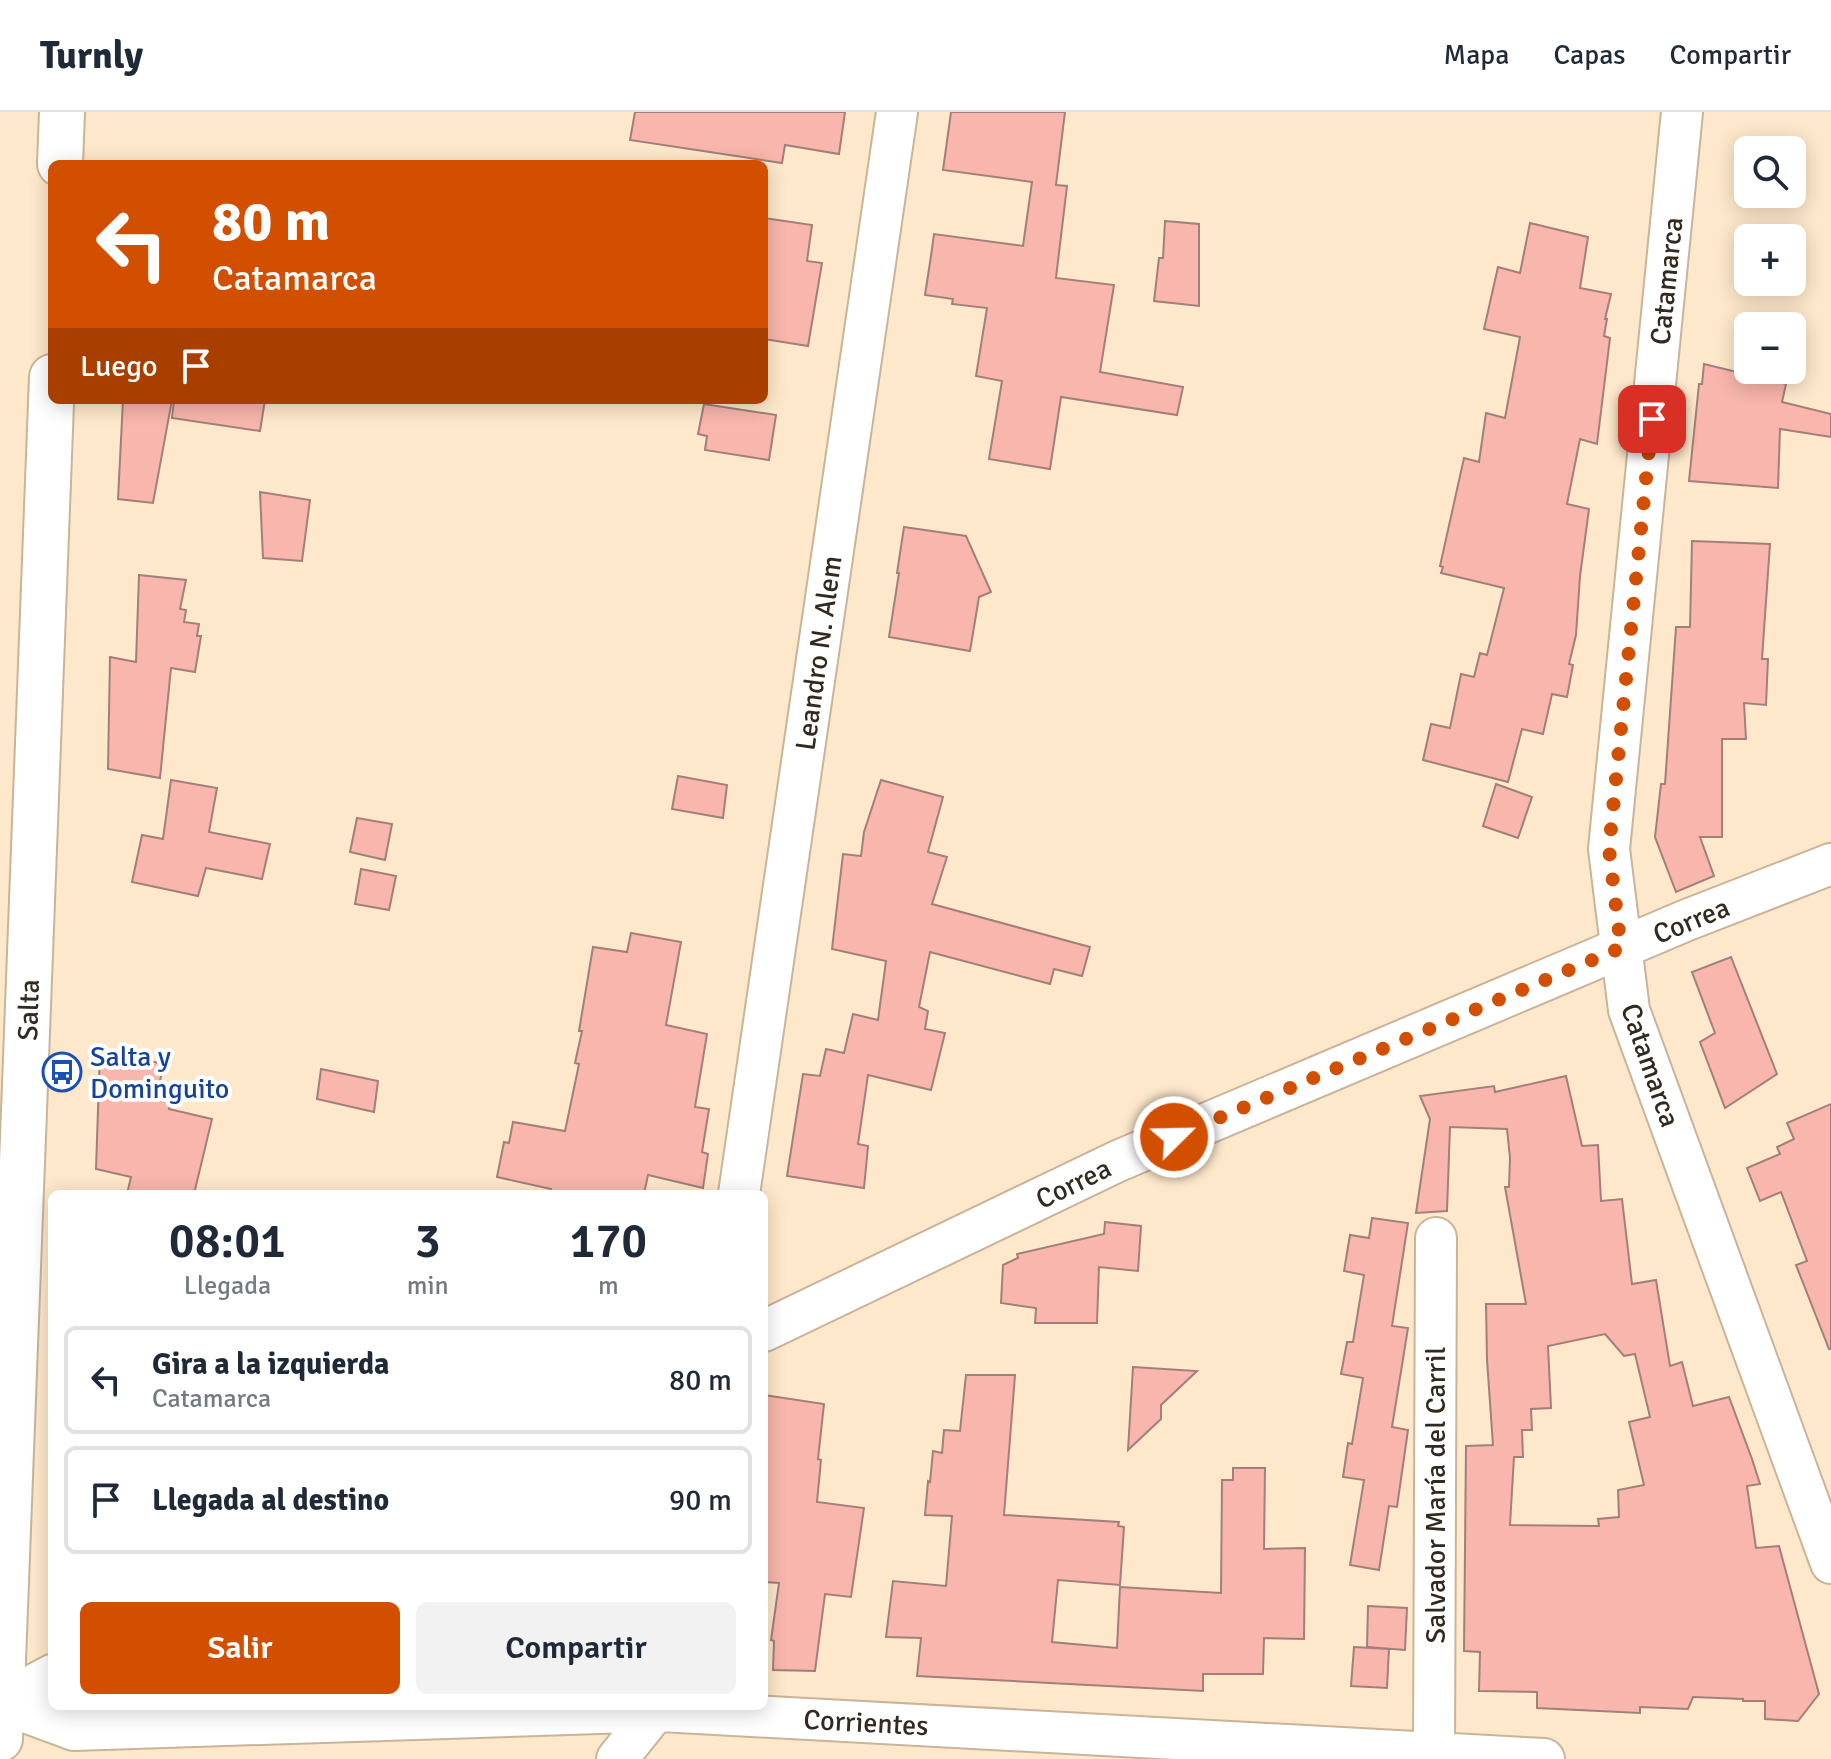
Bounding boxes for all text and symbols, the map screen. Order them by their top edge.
text: Turnly [40,32,143,79]
text: Mapa [1444,38,1509,72]
text: Capas [1553,38,1626,72]
text: Compartir [1670,38,1791,72]
map controls [1734,136,1806,384]
button: search [1734,136,1806,208]
text: 80 m [212,187,330,256]
icon: left [80,192,184,296]
street label: Catamarca [1643,216,1691,347]
button: + [1734,224,1806,296]
text: Catamarca [212,256,377,301]
button: − [1734,312,1806,384]
icon: arrive [174,344,218,388]
text: Luego [80,348,158,385]
pin [1618,385,1686,453]
icon: arrive [1630,397,1674,441]
street label: Leandro N. Alem [788,554,849,753]
street label: Correa [1648,890,1735,952]
street label: Salta [11,979,47,1041]
street label: Catamarca [1613,999,1687,1132]
place label: Salta y Dominguito [90,1040,229,1106]
bus stop icon: Salta y Dominguito [41,1051,83,1093]
position arrow [1132,1095,1216,1179]
street label: Correa [1030,1151,1117,1217]
text: 08:01 [169,1212,286,1271]
text: 3 [415,1212,441,1271]
text: 170 [569,1212,647,1271]
text: Llegada [184,1270,271,1302]
text: min [407,1270,449,1302]
text: m [598,1270,619,1302]
text: Gira a la izquierda [152,1346,389,1383]
street label: Salvador María del Carril [1419,1347,1453,1643]
icon: left [84,1358,128,1402]
text: 80 m [669,1362,732,1399]
text: Catamarca [152,1383,271,1415]
icon: arrive [84,1478,128,1522]
text: Llegada al destino [152,1482,389,1519]
text: 90 m [669,1482,732,1519]
button: Salir [80,1602,400,1694]
button: Compartir [416,1602,736,1694]
street label: Corrientes [803,1703,929,1743]

